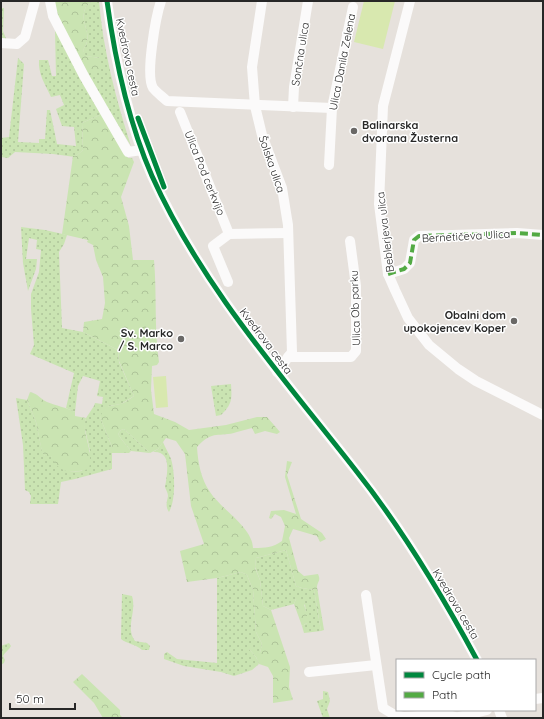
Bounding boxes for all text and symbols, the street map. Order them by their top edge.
street label: Ulica Danila Zelena [326,12,358,112]
street label: Kvedrova cesta [113,17,143,97]
street label: Sončna ulica [288,21,312,87]
place label: Balinarska dvorana Žusterna [362,118,458,145]
marker: Balinarska dvorana Žusterna [349,126,359,136]
street label: Ulica Pod cerkvijo [182,128,229,218]
street label: Šolska ulica [256,134,288,194]
street label: Beblerjeva ulica [373,191,397,273]
street label: Bernetičeva Ulica [421,227,511,245]
street label: Ulica Ob parku [347,270,363,346]
street label: Kvedrova cesta [236,305,296,377]
place label: Obalni dom upokojencev Koper [403,308,506,335]
marker: Obalni dom upokojencev Koper [509,316,519,326]
place label: Sv. Marko / S. Marco [118,326,173,353]
marker: Sv. Marko / S. Marco [176,334,186,344]
street label: Kvedrova cesta [430,566,482,642]
legend [396,659,536,711]
text: Cycle path [432,667,491,682]
scale bar [10,685,75,711]
text: Path [432,687,457,702]
text: 50 m [16,691,44,706]

